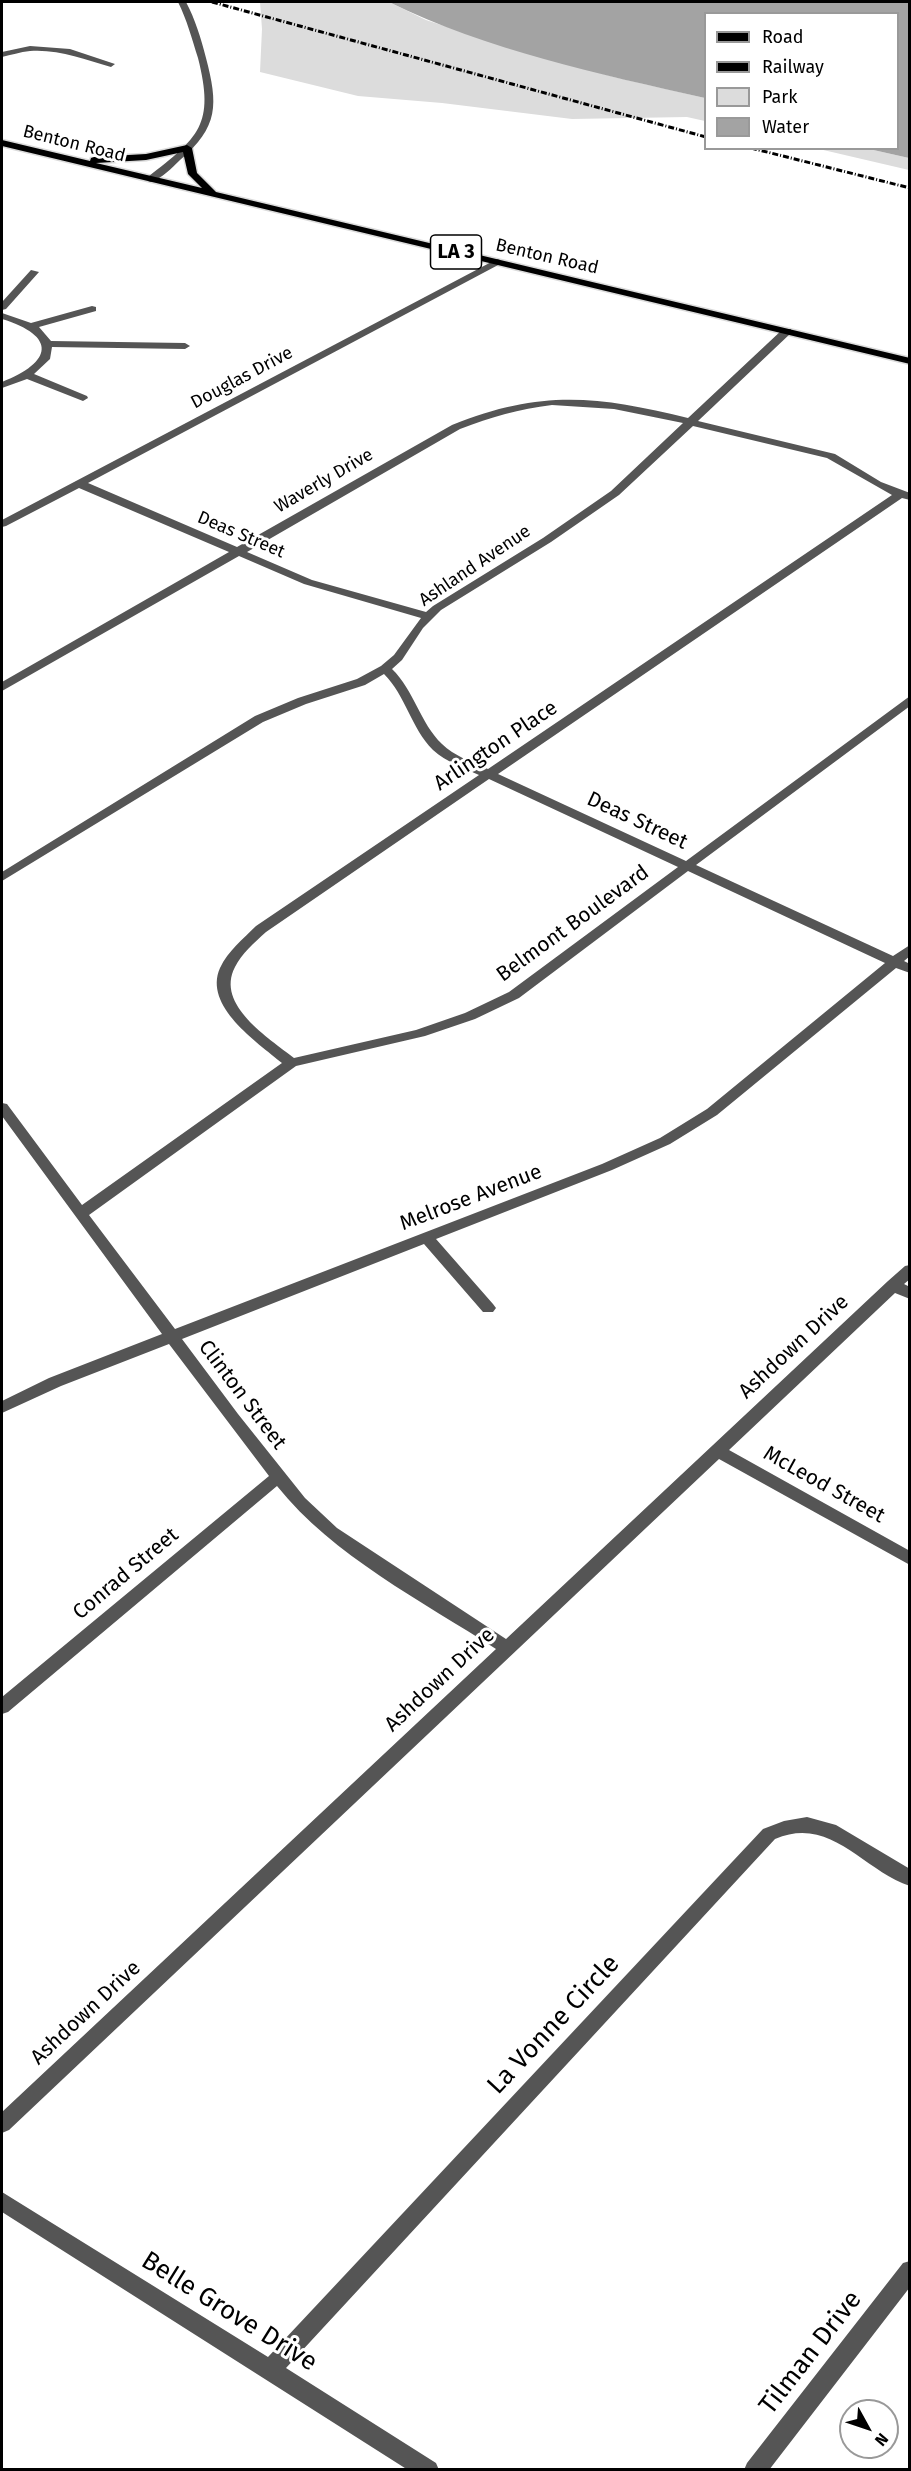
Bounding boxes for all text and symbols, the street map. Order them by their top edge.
legend [704,12,899,150]
text: Road [762,26,804,48]
text: Railway [762,56,824,78]
text: Park [762,86,797,108]
text: Water [762,116,809,138]
street label: Benton Road [21,121,127,167]
road number: LA 3 [430,235,482,269]
street label: Benton Road [493,235,601,279]
street label: Douglas Drive [187,342,297,414]
street label: Waverly Drive [271,444,377,518]
street label: Deas Street [194,507,288,563]
street label: Ashland Avenue [415,521,535,611]
street label: Arlington Place [430,695,562,797]
street label: Deas Street [583,787,691,855]
street label: Belmont Boulevard [492,860,654,988]
street label: Melrose Avenue [396,1159,546,1237]
street label: Ashdown Drive [734,1290,854,1404]
street label: Clinton Street [193,1335,291,1455]
street label: McLeod Street [759,1441,889,1529]
street label: Conrad Street [68,1523,184,1625]
street label: Ashdown Drive [380,1623,500,1737]
street label: La Vonne Circle [481,1949,627,2101]
street label: Ashdown Drive [26,1956,146,2070]
street label: Belle Grove Drive [135,2245,323,2379]
street label: Tilman Drive [753,2285,869,2421]
north arrow [839,2399,899,2459]
text: N [871,2429,892,2450]

